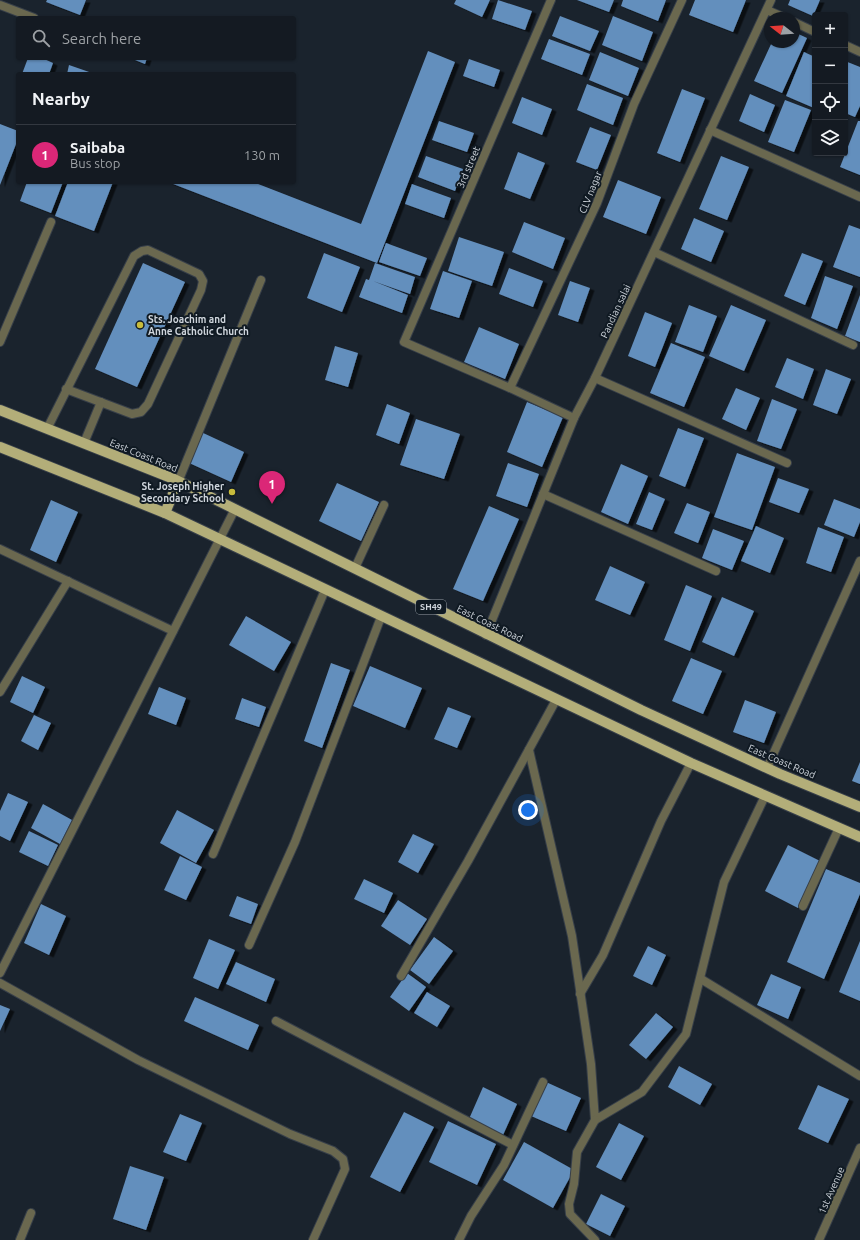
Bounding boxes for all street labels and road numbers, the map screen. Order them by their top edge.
street label: 3rd street [455,144,482,190]
street label: CLV nagar [577,169,604,215]
street label: Pandian salai [598,283,633,340]
street label: East Coast Road [108,437,179,474]
road number: SH49 [416,600,446,614]
street label: East Coast Road [455,603,525,644]
street label: East Coast Road [747,742,817,781]
street label: 1st Avenue [816,1165,847,1215]

